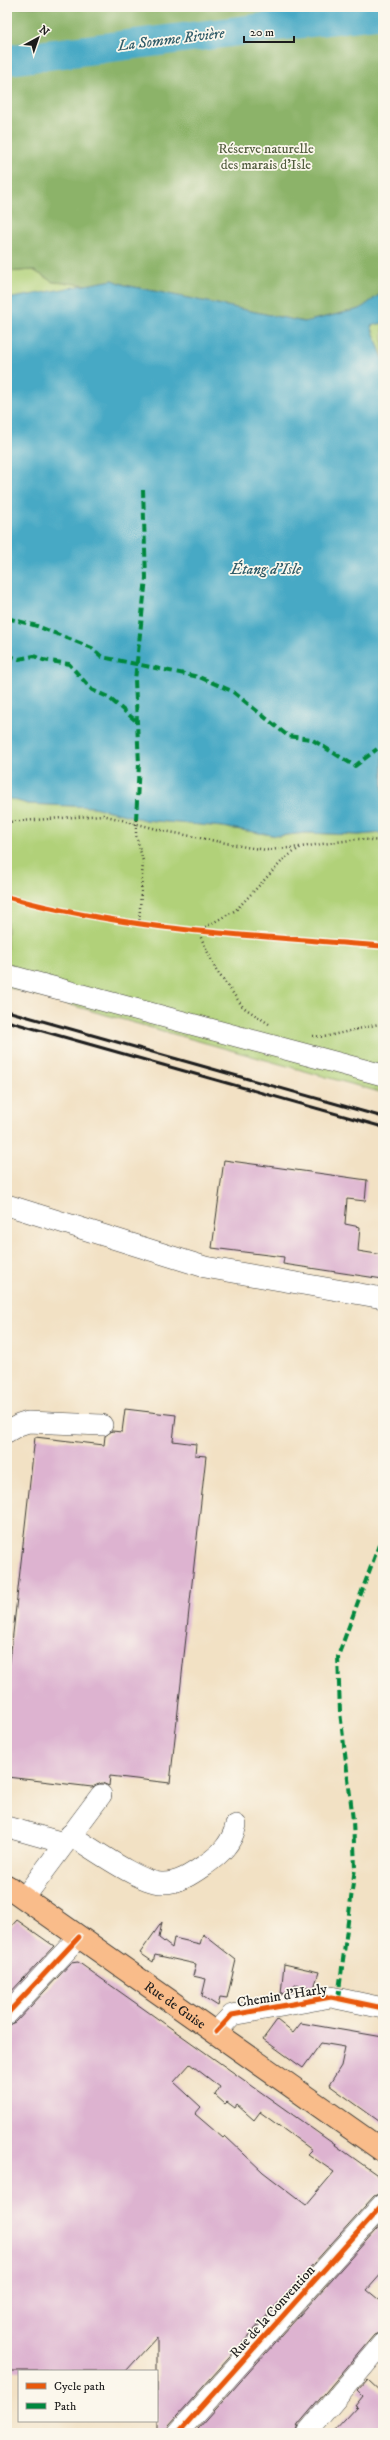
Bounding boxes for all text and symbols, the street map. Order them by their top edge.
north arrow [18,18,58,58]
scale bar [244,18,294,44]
text: N [36,23,52,39]
water label: La Somme Rivière [116,23,226,56]
text: 20 m [250,25,274,40]
park label: Réserve naturelle des marais d'Isle [218,140,314,174]
water label: Étang d'Isle [230,560,302,579]
street label: Rue de Guise [140,1978,209,2034]
street label: Chemin d'Harly [236,1980,329,2012]
street label: Rue de la Convention [226,2261,320,2362]
legend [18,2370,158,2422]
text: Cycle path [54,2379,106,2394]
text: Path [54,2399,77,2414]

